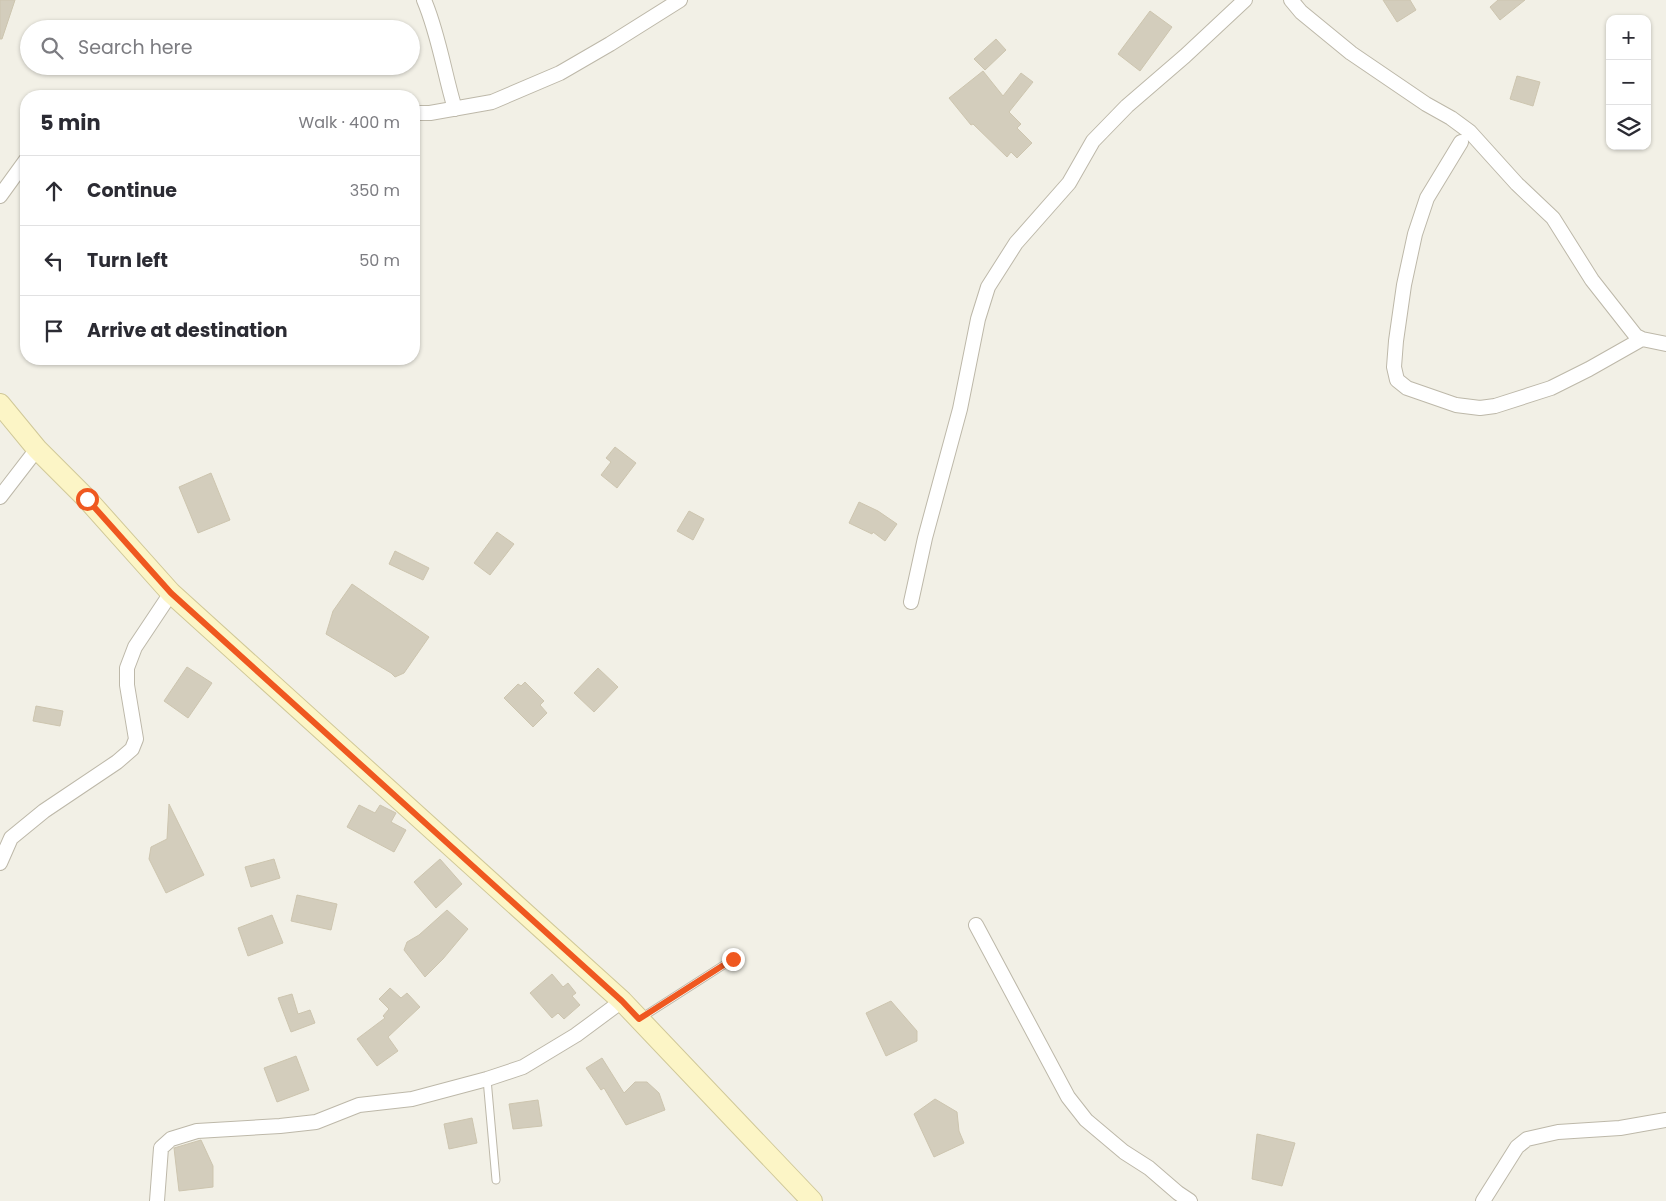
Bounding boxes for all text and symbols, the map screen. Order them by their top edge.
map controls [1606,15,1651,150]
button: + [1606,15,1651,60]
search box [20,20,420,75]
icon: search [38,34,66,62]
text: Search here [78,34,192,61]
button: − [1606,60,1651,105]
button: layers [1606,105,1651,150]
text: 5 min [40,108,101,137]
text: Walk · 400 m [299,111,400,134]
icon: ahead [40,177,68,205]
text: Continue [87,177,177,204]
text: 350 m [350,179,400,202]
icon: left [40,247,68,275]
text: Turn left [87,247,168,274]
text: 50 m [359,249,400,272]
icon: arrive [40,317,68,345]
text: Arrive at destination [87,317,288,344]
route start [76,488,99,511]
route end [722,948,745,971]

